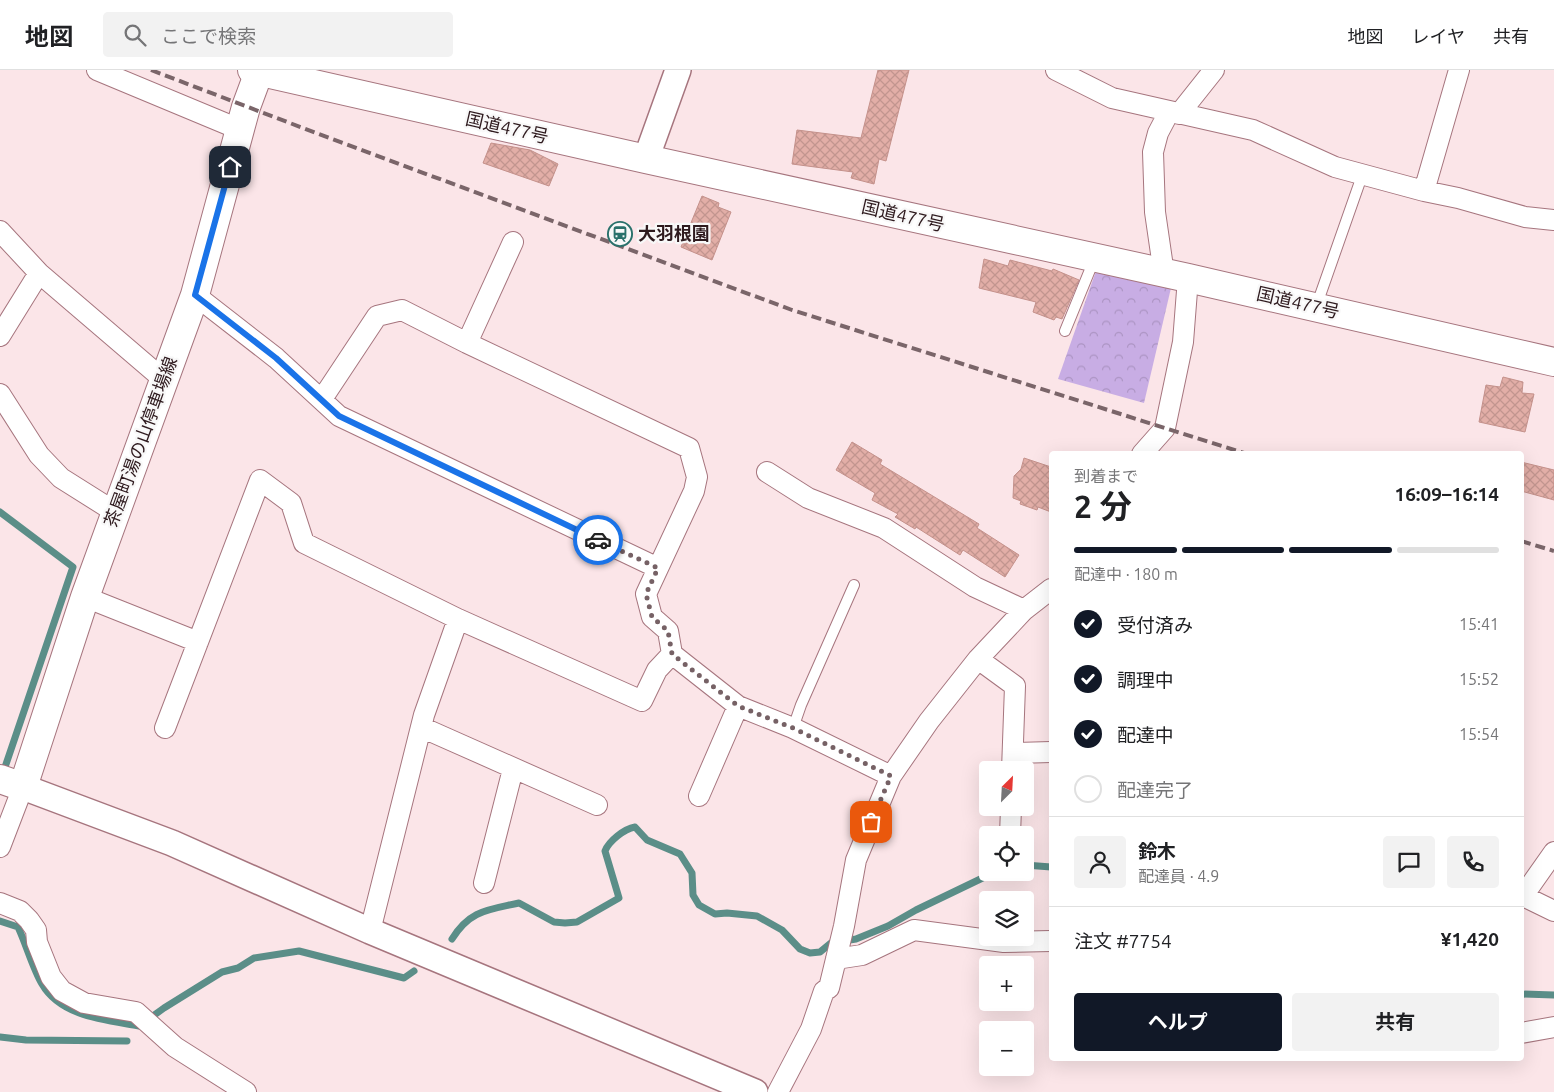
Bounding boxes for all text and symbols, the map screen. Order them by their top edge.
search box [103,12,453,57]
icon: search [121,21,149,49]
text: 地図 [25,23,73,50]
text: ここで検索 [161,25,256,47]
text: 地図 [1348,26,1384,46]
text: レイヤ [1412,26,1465,46]
text: 共有 [1493,26,1529,46]
street label: 国道477号 [464,108,551,146]
pin [209,146,251,188]
icon: home [216,153,244,181]
street label: 国道477号 [860,196,947,234]
station icon: 大羽根園 [607,221,633,247]
place label: 大羽根園 [638,223,710,243]
street label: 国道477号 [1255,283,1342,321]
street label: 茶屋町湯の山停車場線 [100,354,180,530]
text: 到着まで [1074,467,1138,485]
text: 16:09–16:14 [1394,483,1499,505]
text: 2 分 [1074,488,1132,524]
courier [573,515,623,565]
icon: car [584,526,612,554]
text: 配達中 · 180 m [1074,565,1178,583]
icon: check [1074,610,1102,638]
text: 受付済み [1117,614,1193,636]
text: 15:41 [1459,615,1499,633]
icon: check [1074,665,1102,693]
text: 調理中 [1117,669,1174,691]
text: 15:52 [1459,670,1499,688]
icon: check [1074,720,1102,748]
text: 配達中 [1117,724,1174,746]
text: 15:54 [1459,725,1499,743]
north arrow [979,761,1034,816]
map controls [979,761,1034,1076]
text: 配達完了 [1117,779,1193,801]
pin [850,801,892,843]
icon: bag [857,808,885,836]
button: locate [979,826,1034,881]
button: person [1074,836,1126,888]
button: chat [1383,836,1435,888]
button: phone [1447,836,1499,888]
text: 鈴木 [1138,840,1176,862]
text: 配達員 · 4.9 [1138,867,1219,885]
button: layers [979,891,1034,946]
text: ¥1,420 [1441,928,1499,950]
text: 注文 #7754 [1074,930,1172,952]
button: + [979,956,1034,1011]
button: ヘルプ [1074,993,1282,1051]
button: 共有 [1292,993,1499,1051]
button: − [979,1021,1034,1076]

